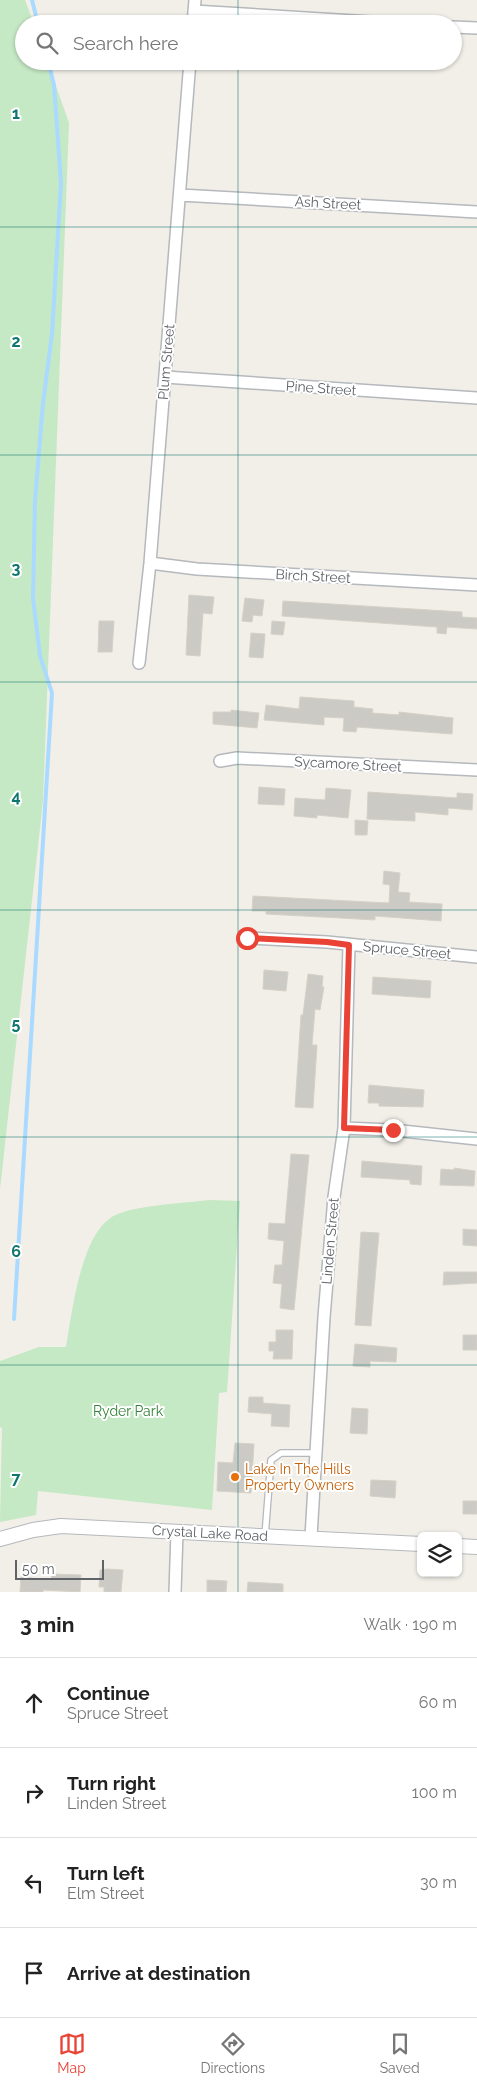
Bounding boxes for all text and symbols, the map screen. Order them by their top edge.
search box [15,15,462,70]
icon: search [33,29,61,57]
text: Search here [73,32,179,54]
text: 1 [12,104,20,123]
street label: Ash Street [294,193,362,213]
street label: Plum Street [155,323,177,401]
text: 2 [11,332,21,351]
street label: Pine Street [285,378,357,398]
text: 3 [12,559,21,578]
street label: Birch Street [275,566,351,586]
street label: Sycamore Street [294,753,402,775]
text: 4 [11,787,21,806]
route start [236,927,259,950]
street label: Spruce Street [362,938,452,962]
text: 5 [12,1014,21,1033]
route end [382,1119,405,1142]
street label: Linden Street [318,1197,342,1285]
text: 6 [11,1242,21,1261]
park label: Ryder Park [93,1403,164,1419]
place label: Lake In The Hills Property Owners [245,1461,354,1493]
text: 7 [12,1469,21,1488]
marker: Lake In The Hills Property Owners [229,1471,241,1483]
street label: Crystal Lake Road [152,1522,268,1544]
map controls [417,1532,462,1577]
button: layers [417,1532,462,1577]
scale bar [15,1557,104,1580]
text: 50 m [22,1561,55,1577]
text: 3 min [20,1612,74,1637]
text: Walk · 190 m [364,1615,457,1634]
text: Continue [67,1682,150,1704]
icon: ahead [20,1689,48,1717]
text: 60 m [419,1693,457,1712]
text: Spruce Street [67,1704,168,1723]
text: Turn right [67,1772,156,1794]
icon: right [20,1779,48,1807]
text: 100 m [412,1783,457,1802]
text: Linden Street [67,1794,166,1813]
text: Turn left [67,1862,144,1884]
icon: left [20,1869,48,1897]
text: 30 m [420,1873,457,1892]
text: Elm Street [67,1884,144,1903]
icon: arrive [20,1959,48,1987]
text: Arrive at destination [67,1962,251,1984]
tab: Map [57,2030,86,2076]
tab: Directions [200,2030,265,2076]
tab: Saved [380,2030,420,2076]

